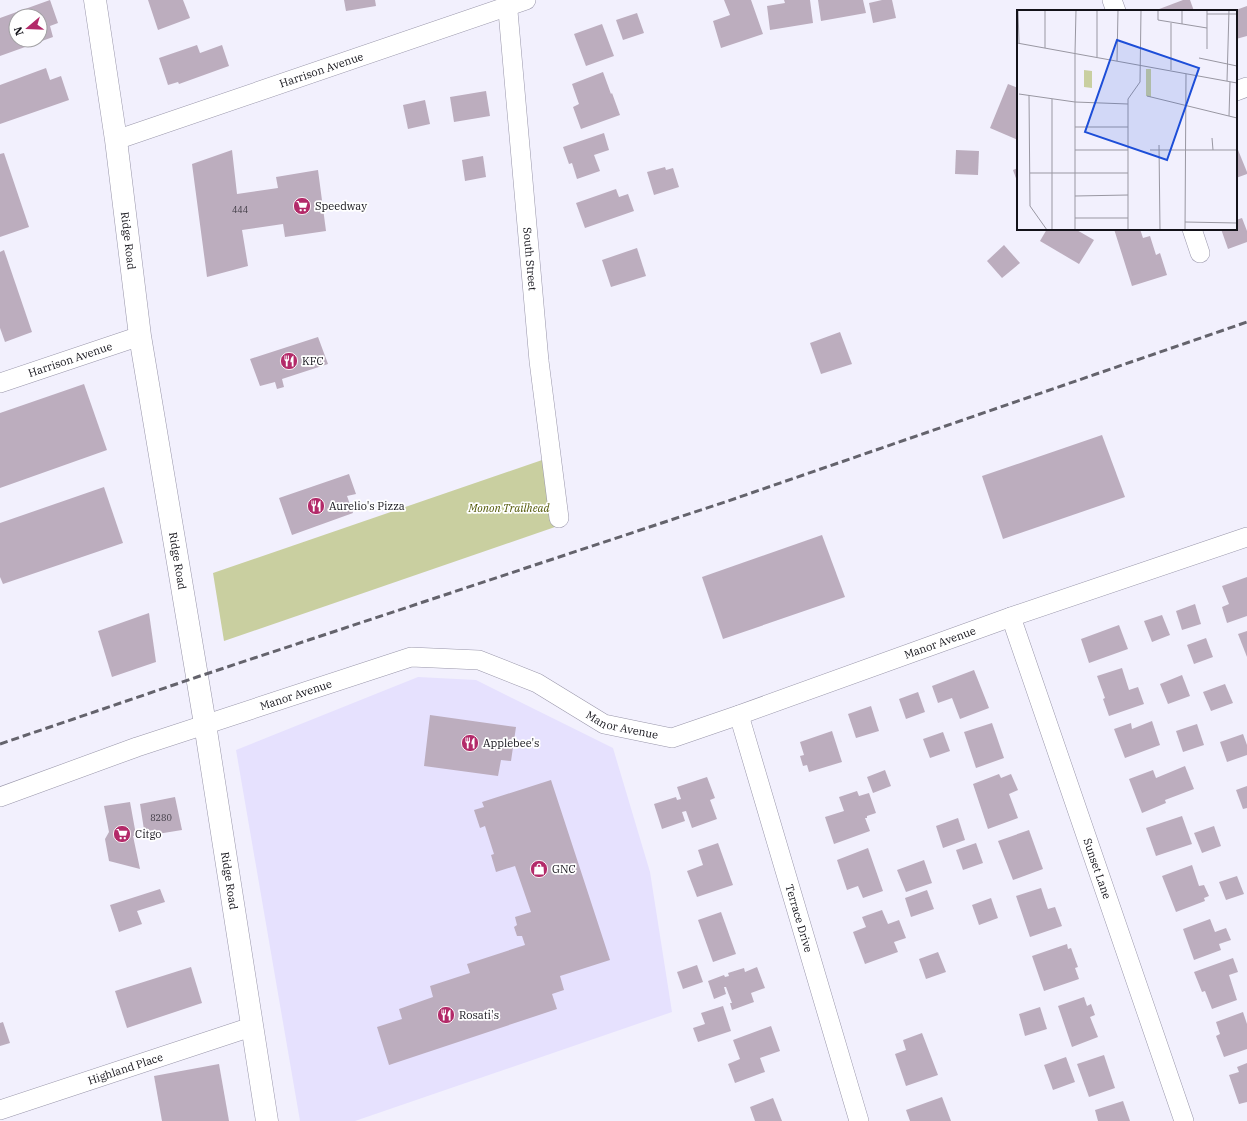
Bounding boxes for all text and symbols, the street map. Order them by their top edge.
north arrow [8,8,48,48]
inset map [1017,10,1237,230]
text: N [10,25,27,38]
street label: Harrison Avenue [278,49,365,91]
supermarket icon: Speedway [292,196,312,216]
place label: Speedway [315,199,367,213]
house number: 444 [232,204,248,215]
street label: Ridge Road [118,211,139,271]
street label: South Street [520,227,540,291]
street label: Harrison Avenue [26,339,114,380]
restaurant icon: KFC [279,351,299,371]
place label: KFC [302,354,324,368]
restaurant icon: Aurelio's Pizza [306,496,326,516]
place label: Aurelio's Pizza [329,499,405,513]
park label: Monon Trailhead [467,501,551,515]
street label: Ridge Road [166,531,189,591]
street label: Manor Avenue [902,623,978,662]
street label: Manor Avenue [258,676,334,713]
street label: Manor Avenue [583,708,660,742]
restaurant icon: Applebee's [460,733,480,753]
place label: Applebee's [483,736,539,750]
house number: 8280 [150,812,172,823]
supermarket icon: Citgo [112,824,132,844]
place label: Citgo [135,827,162,841]
street label: Sunset Lane [1080,836,1114,901]
street label: Ridge Road [218,851,241,911]
shop icon: GNC [529,859,549,879]
place label: GNC [552,862,576,876]
street label: Terrace Drive [782,883,816,954]
restaurant icon: Rosati's [436,1005,456,1025]
place label: Rosati's [459,1008,499,1022]
street label: Highland Place [86,1050,165,1087]

